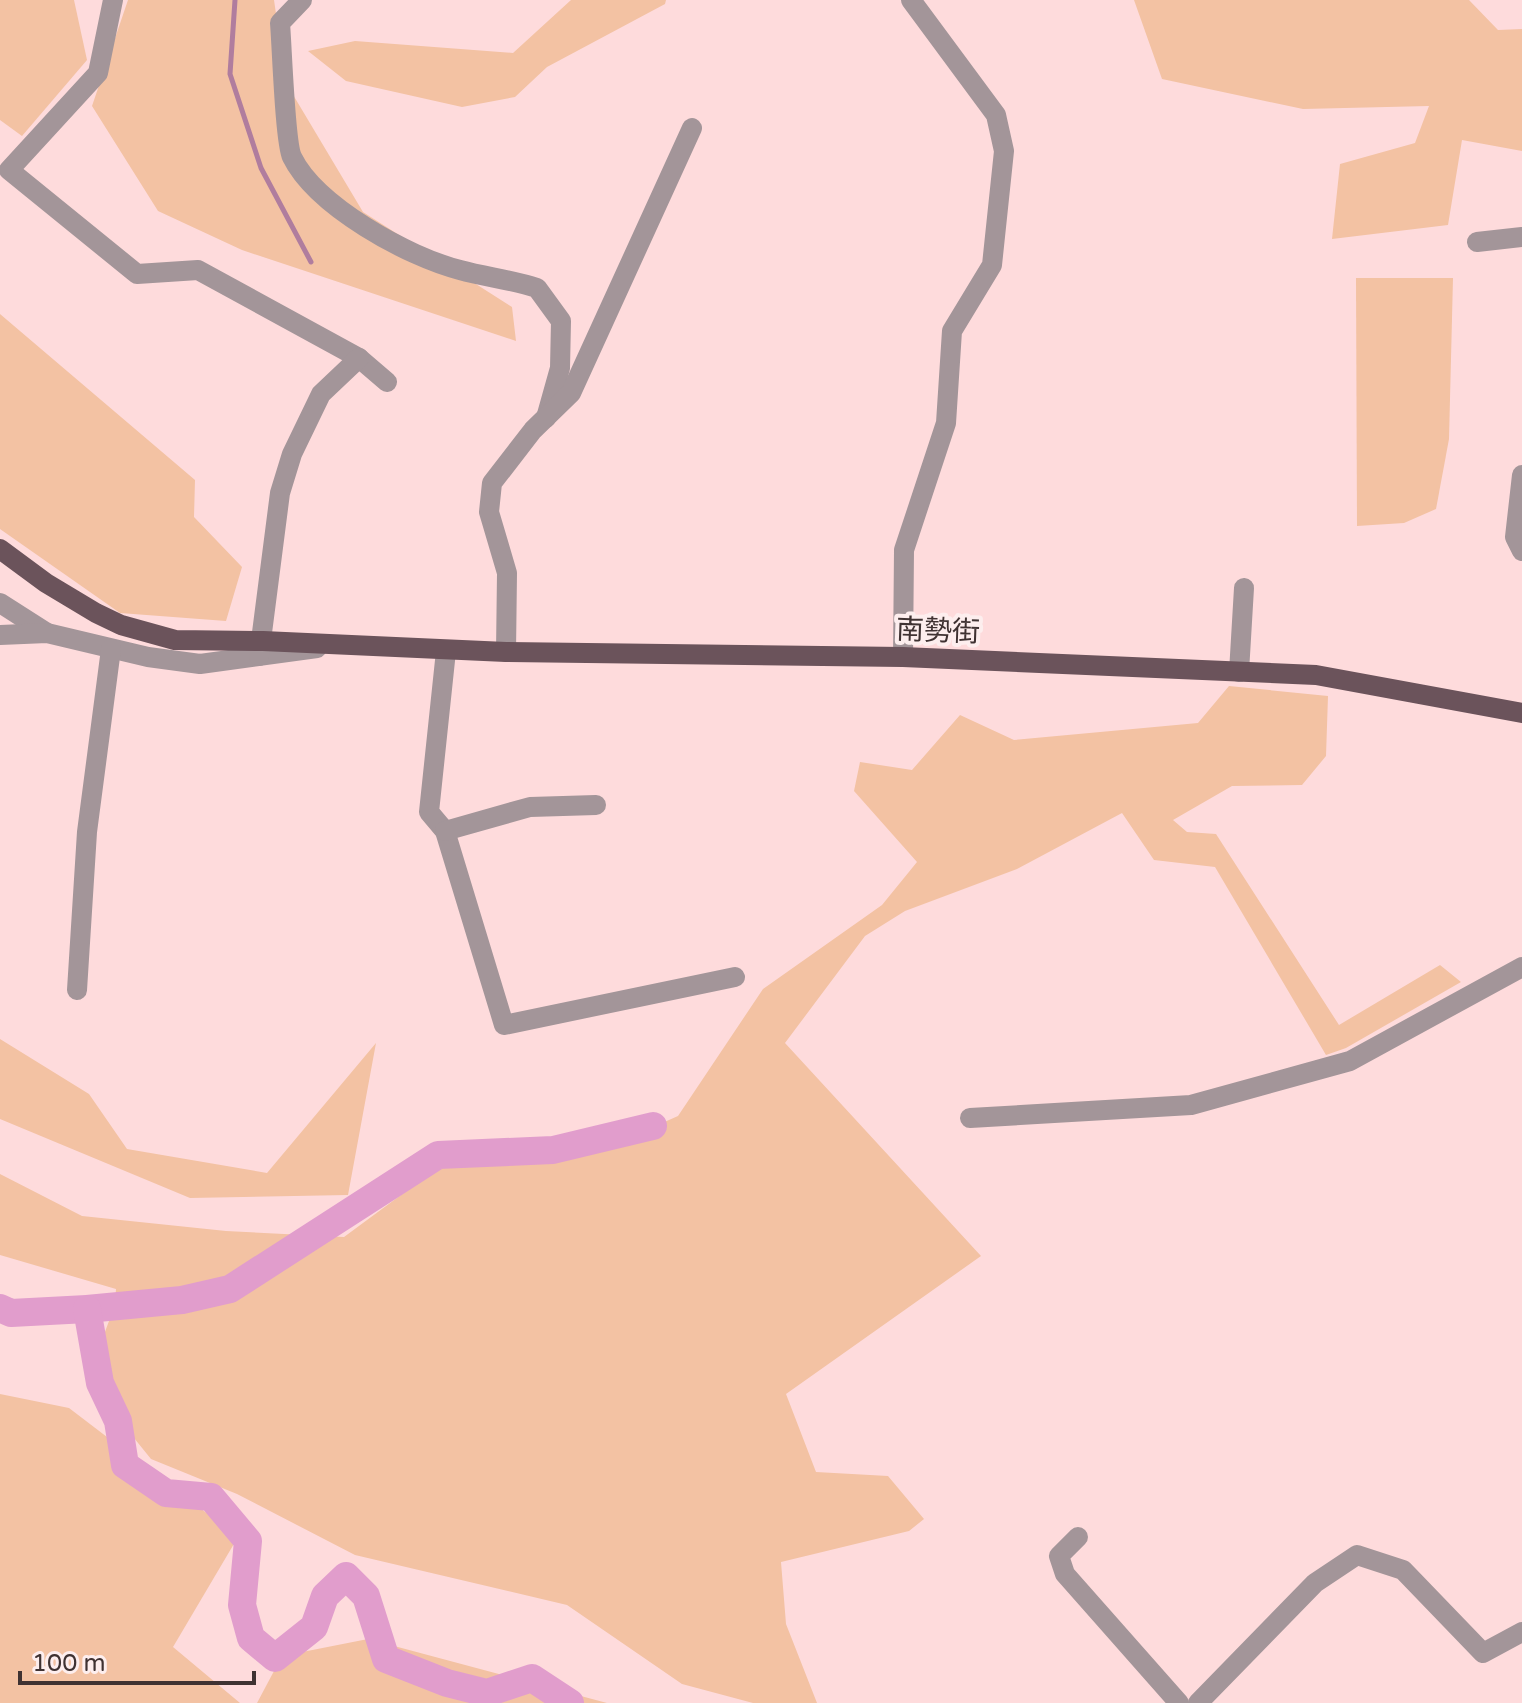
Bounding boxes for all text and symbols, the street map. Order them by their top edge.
street label: 南勢街 [895,613,981,649]
scale bar [20,1635,254,1685]
text: 100 m [32,1649,106,1678]

